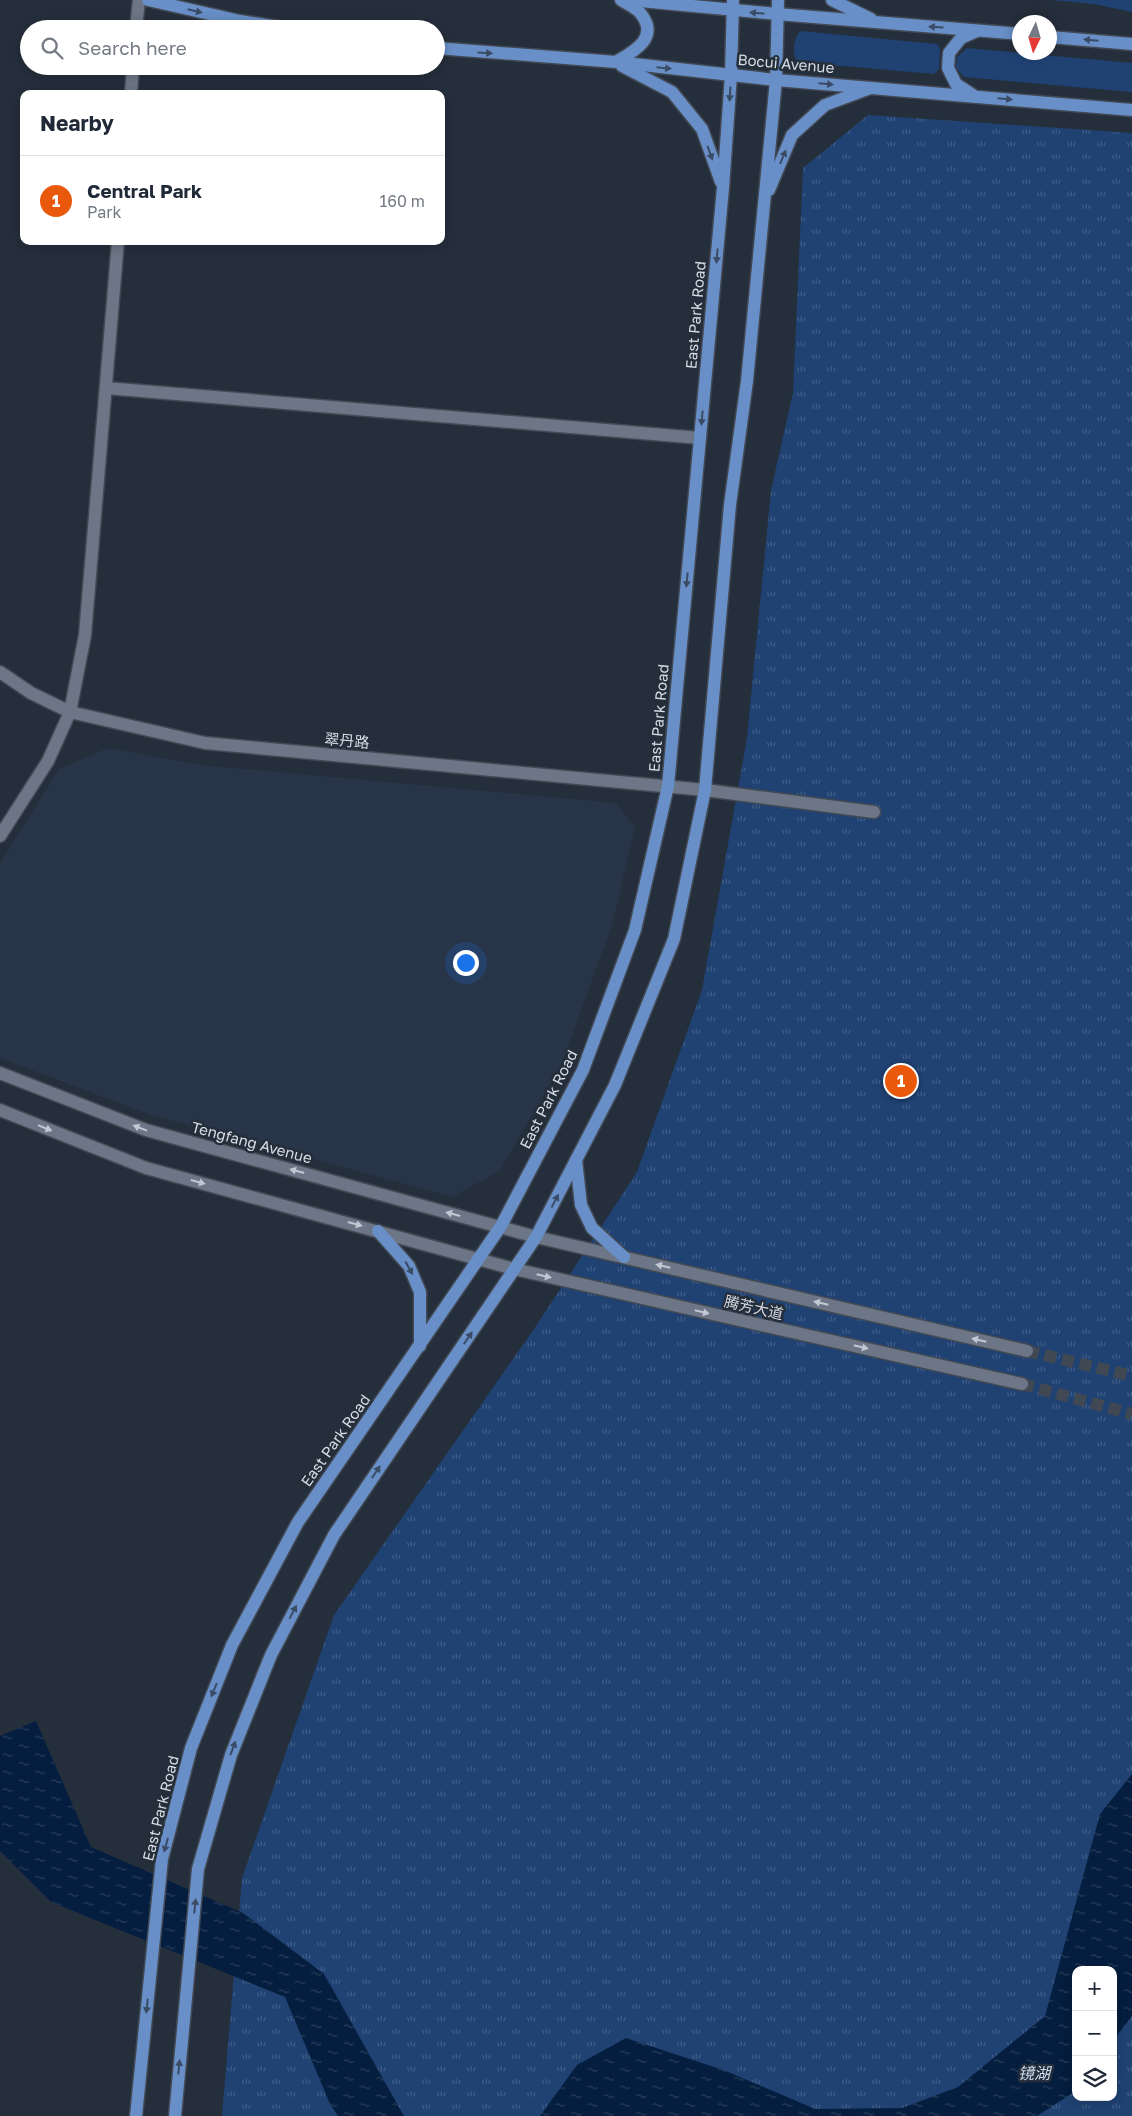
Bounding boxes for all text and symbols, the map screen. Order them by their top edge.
one-way arrow [188,7,204,15]
one-way arrow [748,8,764,16]
north arrow [1012,15,1057,60]
search box [20,20,445,75]
one-way arrow [928,23,944,31]
icon: search [38,34,66,62]
text: Search here [78,36,187,59]
one-way arrow [1082,36,1098,44]
one-way arrow [477,49,493,57]
street label: Bocui Avenue [737,50,835,76]
one-way arrow [656,64,672,72]
one-way arrow [818,80,834,88]
one-way arrow [725,86,733,102]
one-way arrow [997,95,1013,103]
text: Nearby [40,110,114,136]
one-way arrow [707,145,715,160]
one-way arrow [779,149,787,164]
text: Central Park [87,179,202,202]
text: 1 [52,191,60,211]
text: 160 m [379,191,425,211]
text: Park [87,202,122,222]
one-way arrow [713,248,721,264]
street label: East Park Road [681,260,709,370]
one-way arrow [698,410,706,426]
one-way arrow [683,572,691,588]
street label: East Park Road [644,663,672,773]
street label: 翠丹路 [324,729,370,751]
your location [453,950,479,976]
street label: East Park Road [515,1047,581,1151]
pin: 1 [885,1062,917,1100]
street label: Tengfang Avenue [190,1117,314,1167]
one-way arrow [38,1124,53,1132]
one-way arrow [132,1124,147,1132]
one-way arrow [289,1167,304,1175]
one-way arrow [191,1179,206,1187]
one-way arrow [551,1194,559,1208]
one-way arrow [446,1209,461,1217]
one-way arrow [348,1221,363,1229]
one-way arrow [405,1260,413,1275]
one-way arrow [655,1262,670,1270]
one-way arrow [536,1272,551,1280]
street label: 腾芳大道 [723,1291,785,1323]
one-way arrow [814,1299,829,1307]
one-way arrow [695,1308,711,1316]
one-way arrow [463,1331,473,1345]
one-way arrow [972,1336,987,1344]
one-way arrow [853,1343,868,1351]
street label: East Park Road [297,1391,373,1489]
one-way arrow [371,1466,381,1479]
one-way arrow [289,1605,297,1619]
one-way arrow [210,1683,218,1698]
one-way arrow [230,1741,238,1756]
street label: East Park Road [138,1753,182,1863]
one-way arrow [162,1838,170,1853]
one-way arrow [191,1897,199,1913]
map controls [1072,1966,1117,2101]
button: + [1072,1966,1117,2011]
one-way arrow [143,1999,151,2015]
button: − [1072,2011,1117,2056]
button: layers [1072,2056,1117,2101]
one-way arrow [175,2059,183,2075]
water label: 镜湖 [1018,2063,1053,2083]

